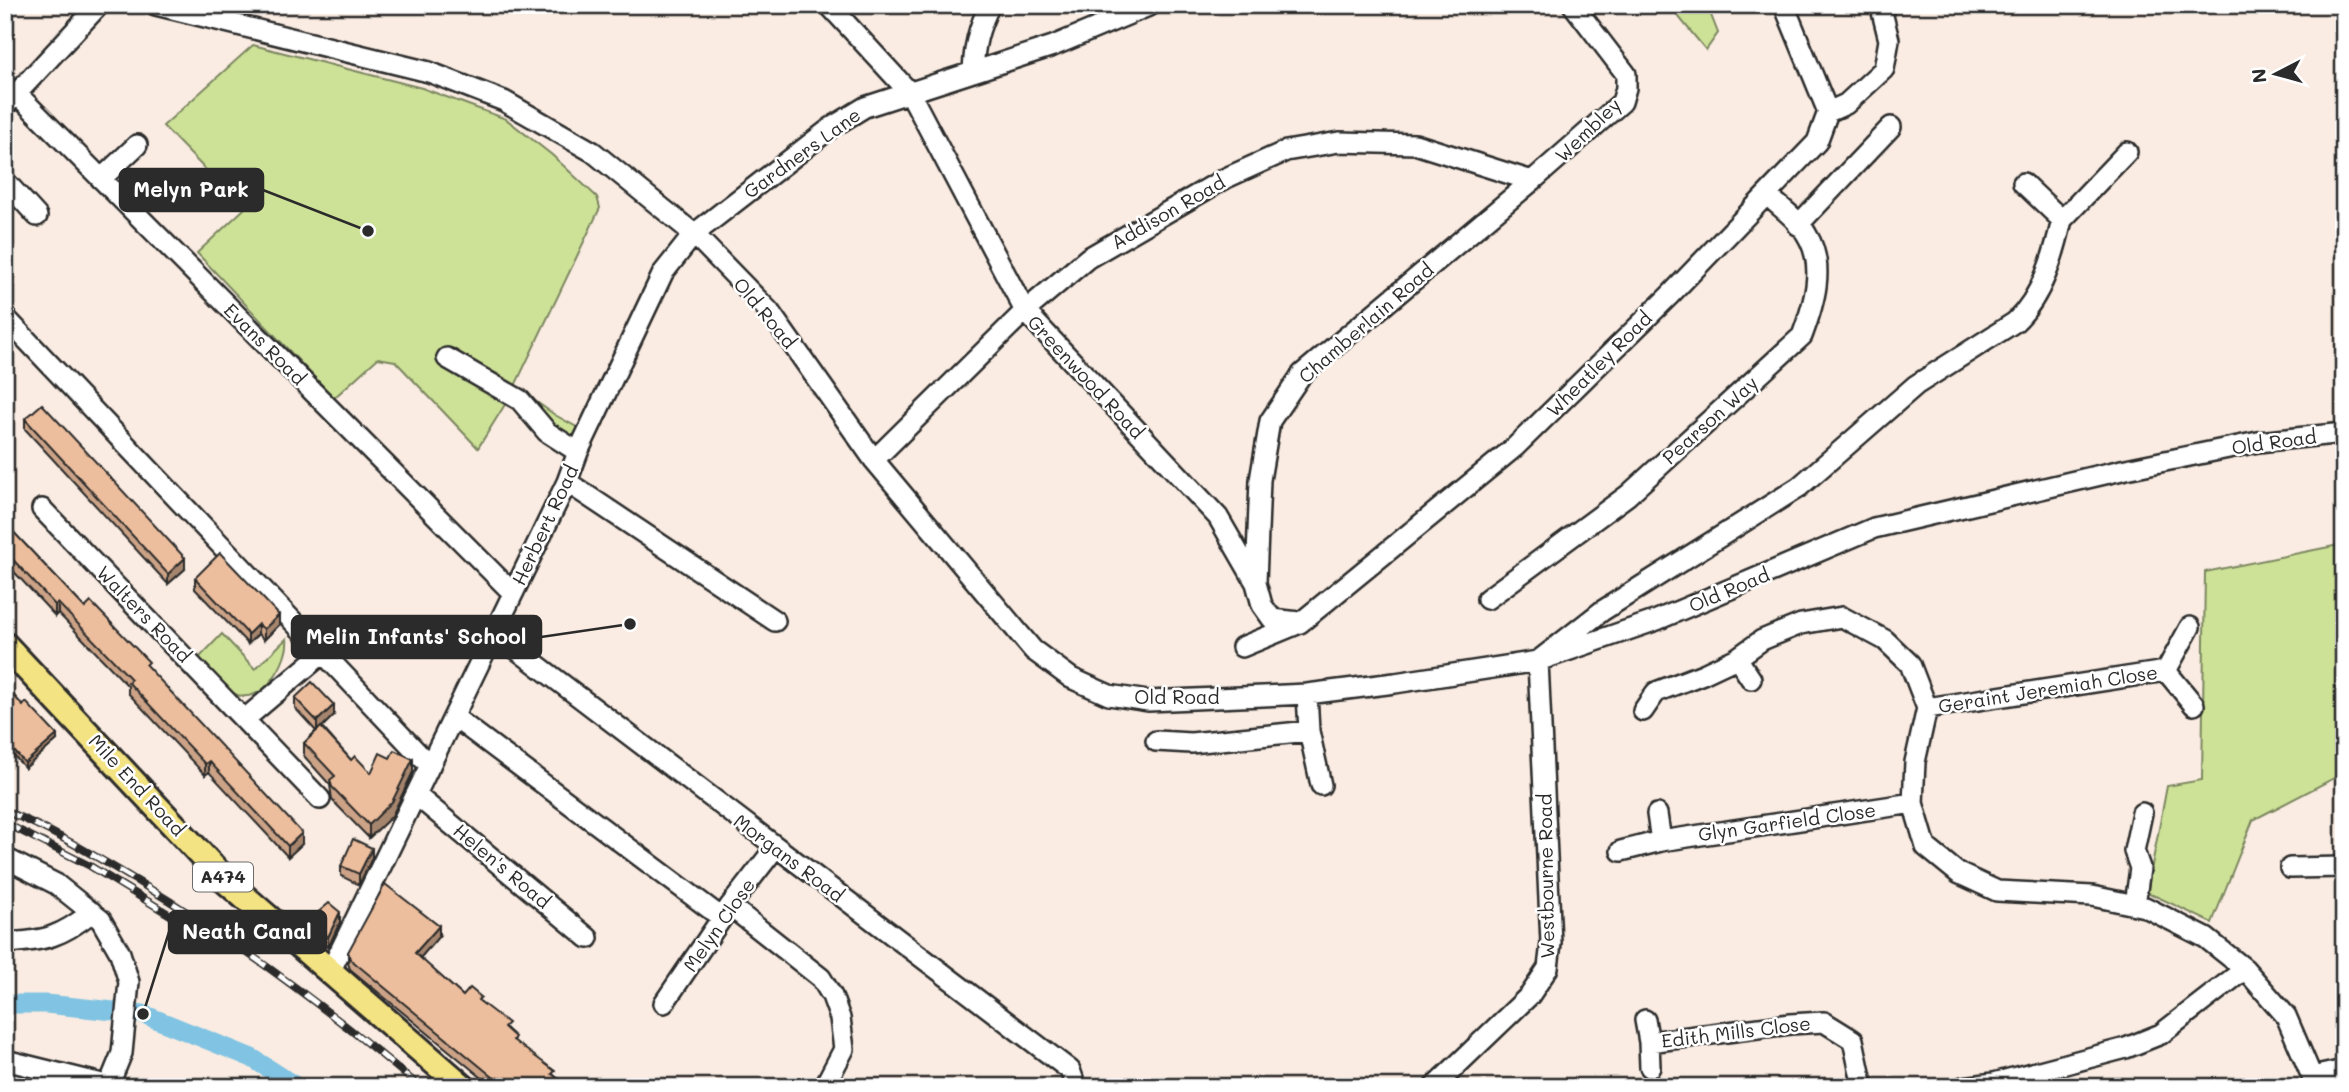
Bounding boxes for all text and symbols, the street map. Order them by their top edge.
north arrow [2240,38,2310,108]
text: N [2245,67,2272,84]
street label: Wembley [1549,92,1626,167]
street label: Gardners Lane [738,102,865,203]
callout: Melyn Park [120,169,263,211]
street label: Addison Road [1106,169,1229,254]
text: Melyn Park [133,175,249,203]
street label: Chamberlain Road [1293,257,1438,388]
street label: Old Road [728,272,802,353]
street label: Evans Road [219,297,312,390]
street label: Wheatley Road [1541,306,1657,422]
street label: Greenwood Road [1023,309,1150,444]
street label: Pearson Way [1657,370,1763,469]
street label: Old Road [2230,423,2318,460]
street label: Herbert Road [506,461,583,589]
street label: Walters Road [92,560,197,668]
street label: Old Road [1685,561,1773,618]
callout: Melin Infants' School [292,616,541,658]
text: Melin Infants' School [306,622,526,649]
street label: Geraint Jeremiah Close [1936,659,2159,718]
street label: Old Road [1134,684,1220,709]
street label: Mile End Road [84,728,191,841]
street label: Westbourne Road [1532,793,1559,959]
street label: Glyn Garfield Close [1696,797,1877,846]
street label: Morgans Road [729,808,850,907]
street label: Helen's Road [449,818,556,914]
road number: A474 [193,862,253,892]
street label: Melyn Close [677,873,760,976]
callout: Neath Canal [169,911,326,953]
text: Neath Canal [182,917,312,944]
street label: Edith Mills Close [1660,1010,1812,1053]

